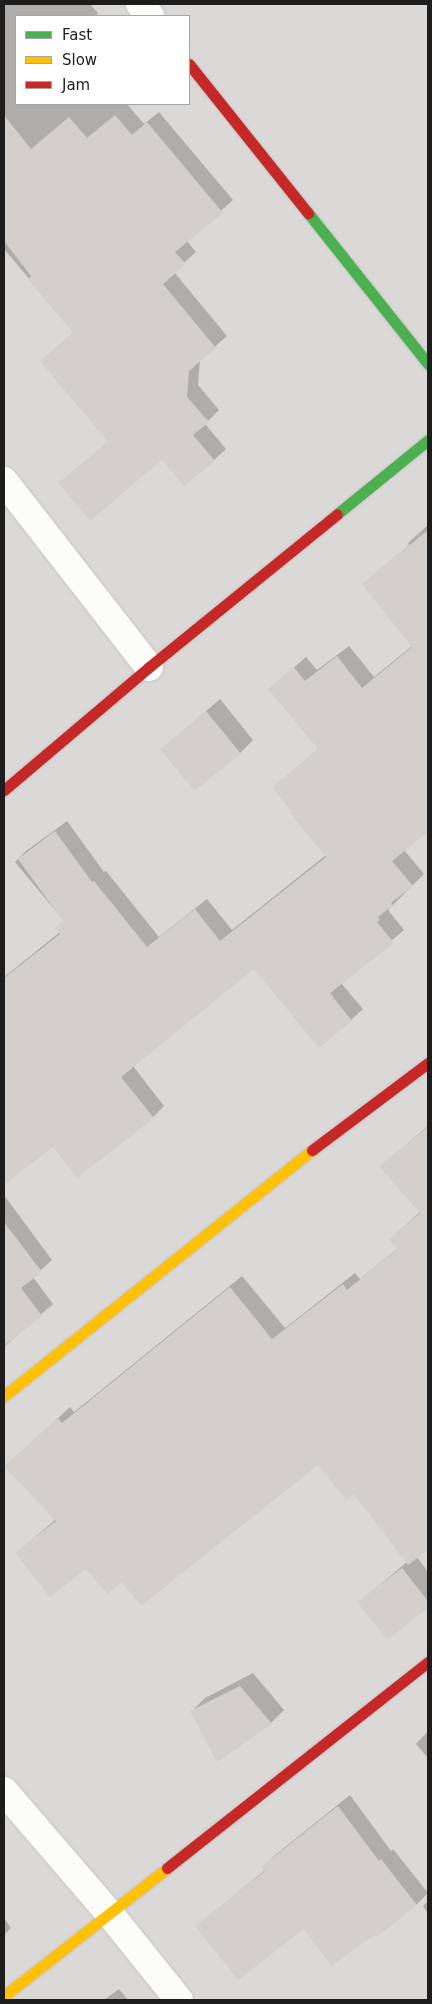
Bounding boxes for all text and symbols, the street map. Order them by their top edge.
legend [15,15,190,105]
text: Fast [62,26,92,44]
text: Slow [62,51,97,69]
text: Jam [62,76,90,94]

